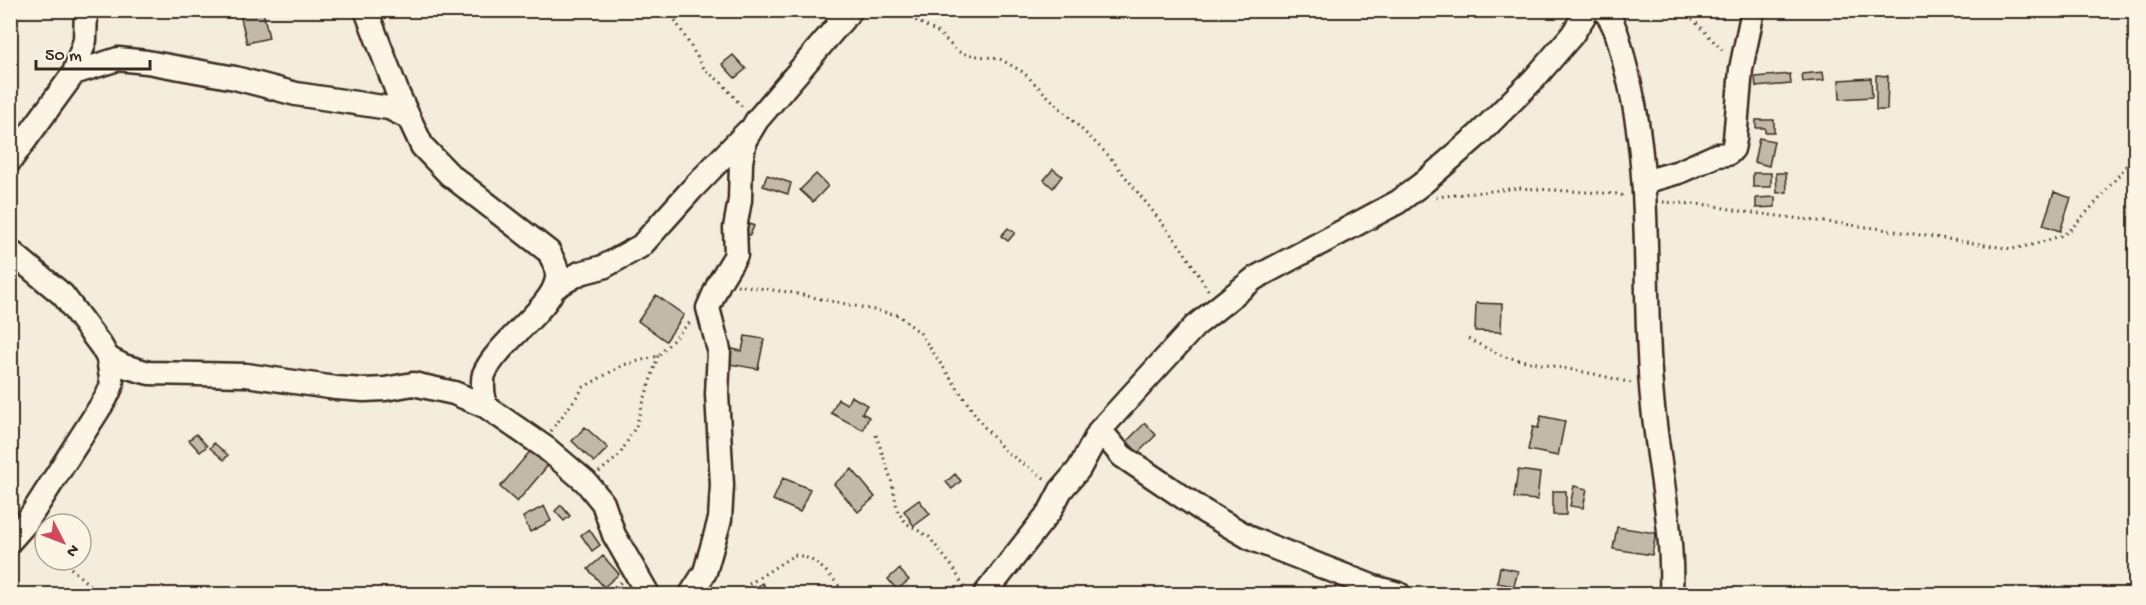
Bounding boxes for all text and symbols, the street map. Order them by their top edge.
scale bar [36,33,150,71]
text: 50 m [45,46,82,67]
north arrow [33,512,93,572]
text: N [61,539,82,560]

